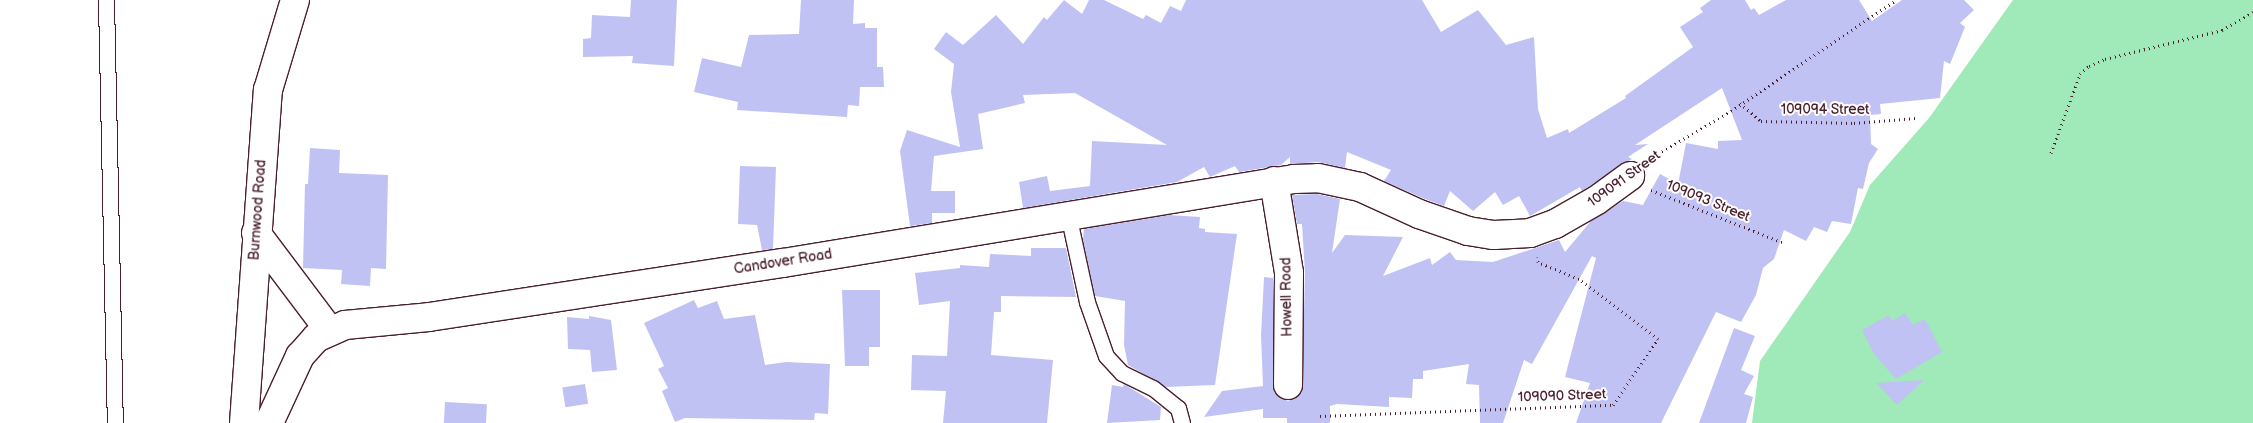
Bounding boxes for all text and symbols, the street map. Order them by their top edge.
street label: 109094 Street [1781,102,1869,118]
street label: 109091 Street [1584,147,1664,211]
street label: Burnwood Road [246,159,270,261]
street label: 109093 Street [1664,177,1752,225]
street label: Candover Road [733,246,833,278]
street label: Howell Road [1278,257,1296,337]
street label: 109090 Street [1517,386,1607,406]

